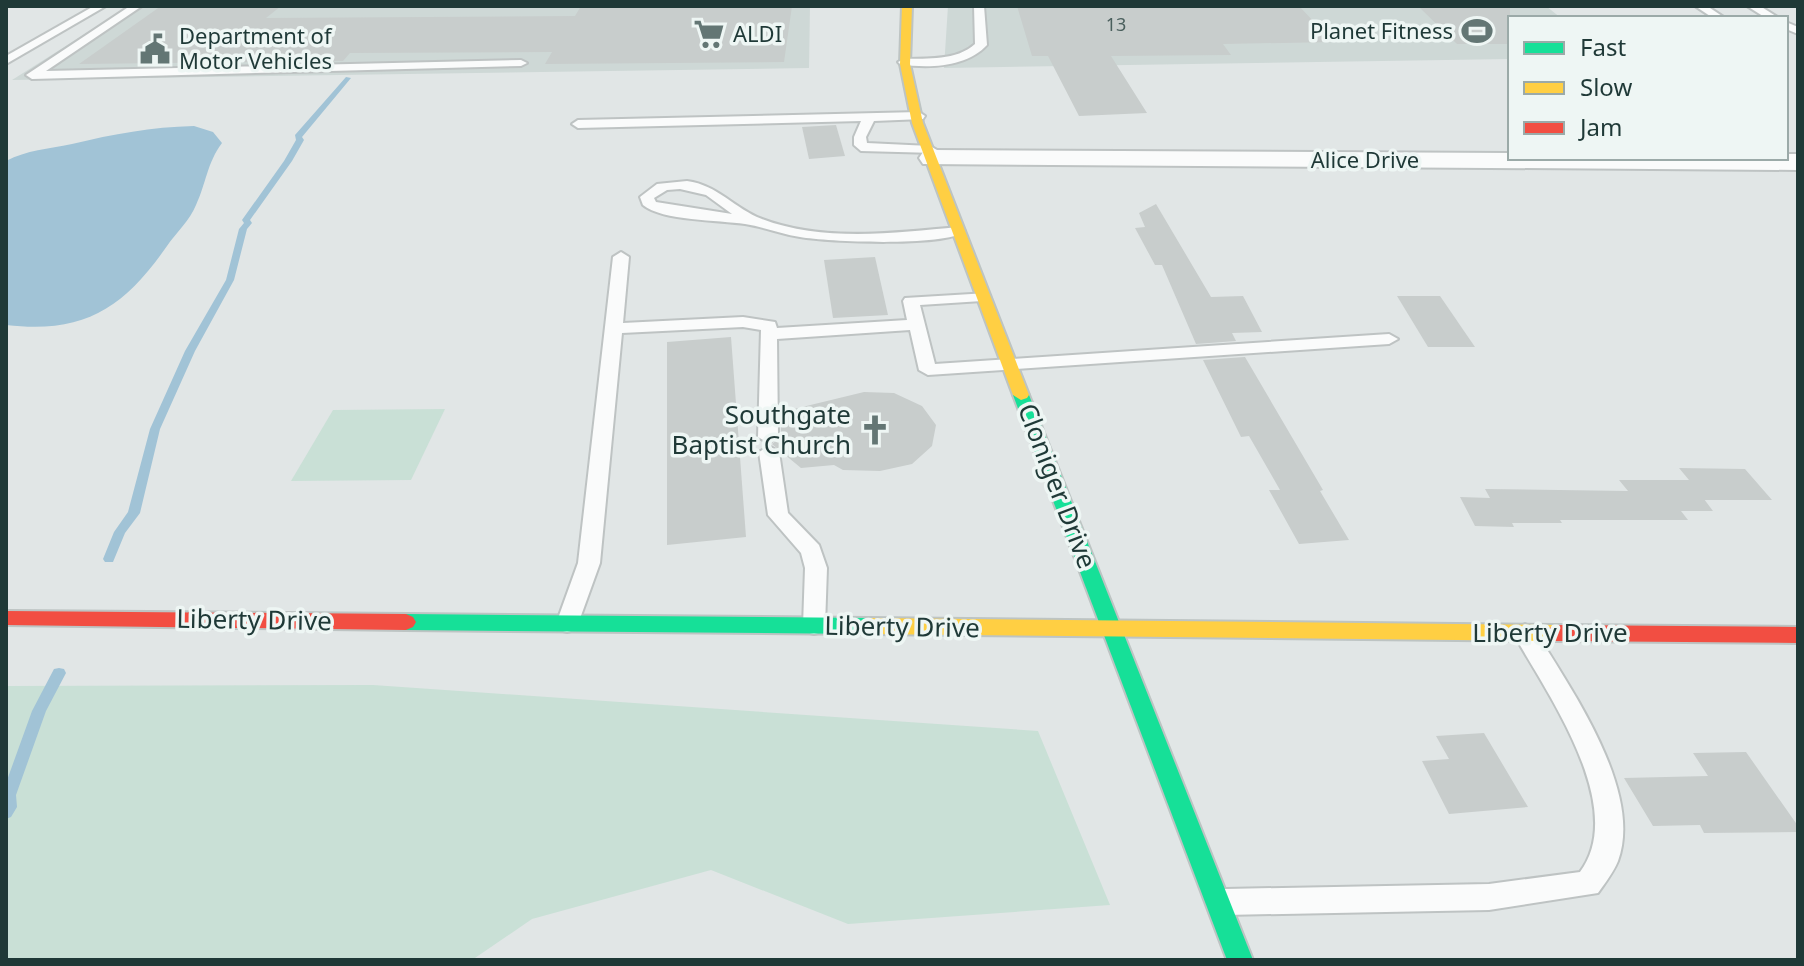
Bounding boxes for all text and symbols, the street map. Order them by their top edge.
house number: 13 [1106,12,1126,36]
sports icon: Planet Fitness [1460,14,1494,48]
place label: Planet Fitness [1310,15,1453,45]
legend [1508,16,1788,160]
supermarket icon: ALDI [692,17,726,51]
place label: ALDI [733,18,782,48]
place label: Department of Motor Vehicles [179,20,333,75]
text: Fast [1580,30,1626,63]
public building icon: Department of Motor Vehicles [138,32,172,66]
text: Slow [1580,70,1632,103]
text: Jam [1578,110,1622,143]
street label: Alice Drive [1311,144,1419,174]
place label: Southgate Baptist Church [671,396,851,462]
street label: Cloniger Drive [1010,398,1106,573]
church icon: Southgate Baptist Church [858,413,892,447]
street label: Liberty Drive [176,600,332,638]
street label: Liberty Drive [824,607,980,645]
street label: Liberty Drive [1472,614,1628,650]

